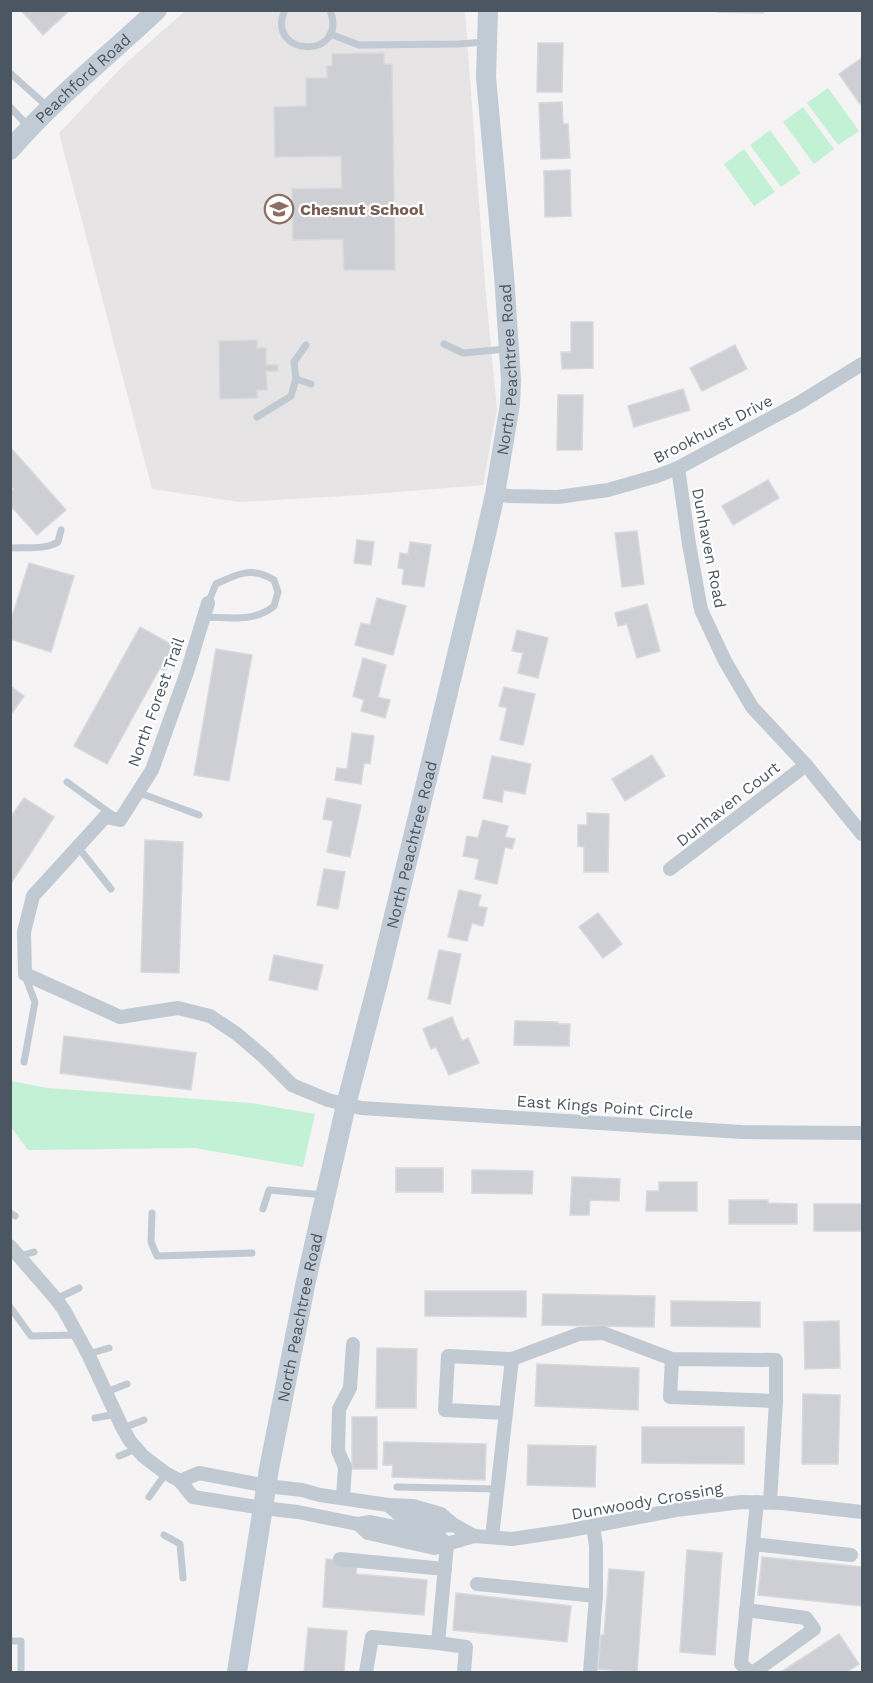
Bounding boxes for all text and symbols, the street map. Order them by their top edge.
street label: Peachford Road [31,30,134,127]
school or university icon: Chesnut School [263,193,295,225]
place label: Chesnut School [300,200,424,219]
street label: North Peachtree Road [492,283,521,457]
street label: Brookhurst Drive [650,391,776,467]
street label: Dunhaven Road [688,486,730,610]
street label: North Forest Trail [124,634,188,769]
street label: Dunhaven Court [672,758,784,850]
street label: North Peachtree Road [382,759,441,931]
street label: East Kings Point Circle [516,1091,694,1123]
street label: North Peachtree Road [273,1231,326,1404]
street label: Dunwoody Crossing [570,1478,725,1524]

